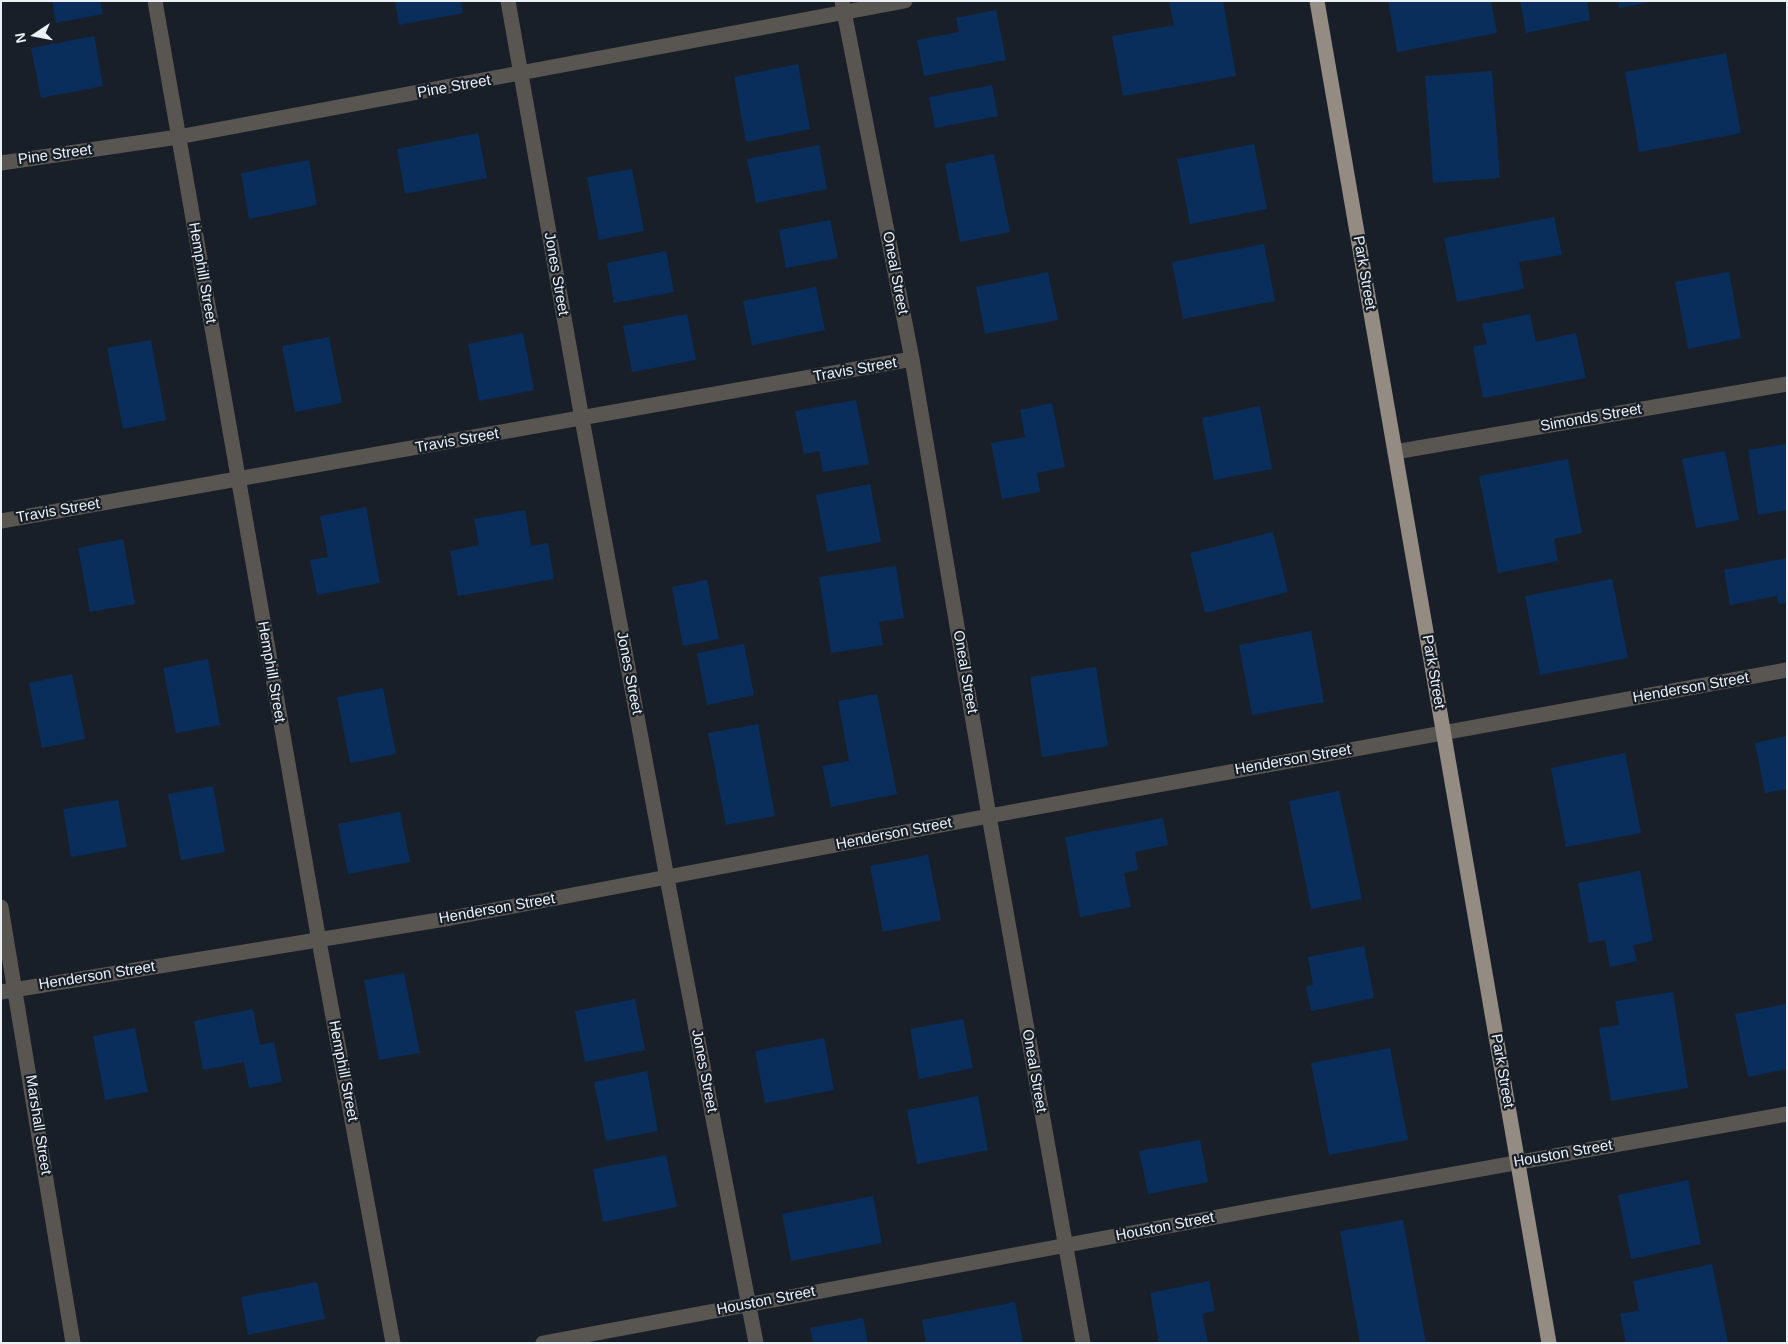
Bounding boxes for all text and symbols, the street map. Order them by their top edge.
north arrow [10,10,60,60]
text: N [11,31,29,44]
street label: Pine Street [416,72,492,102]
street label: Pine Street [17,141,93,169]
street label: Hemphill Street [184,221,220,325]
street label: Oneal Street [878,230,912,316]
street label: Jones Street [540,231,572,317]
street label: Park Street [1349,234,1379,312]
street label: Travis Street [812,354,898,386]
street label: Simonds Street [1539,400,1643,436]
street label: Travis Street [414,425,500,457]
street label: Travis Street [15,495,101,527]
street label: Hemphill Street [253,620,289,724]
street label: Oneal Street [949,629,981,715]
street label: Jones Street [612,630,646,716]
street label: Park Street [1418,633,1448,711]
street label: Henderson Street [1632,669,1750,707]
street label: Henderson Street [1234,741,1352,779]
street label: Henderson Street [835,814,953,854]
street label: Henderson Street [438,890,556,928]
street label: Henderson Street [38,958,156,994]
street label: Hemphill Street [324,1019,362,1123]
street label: Jones Street [687,1028,721,1114]
street label: Oneal Street [1018,1028,1050,1114]
street label: Park Street [1487,1032,1517,1110]
street label: Marshall Street [21,1074,55,1176]
street label: Houston Street [1512,1136,1614,1172]
street label: Houston Street [1114,1209,1216,1245]
street label: Houston Street [715,1283,817,1319]

